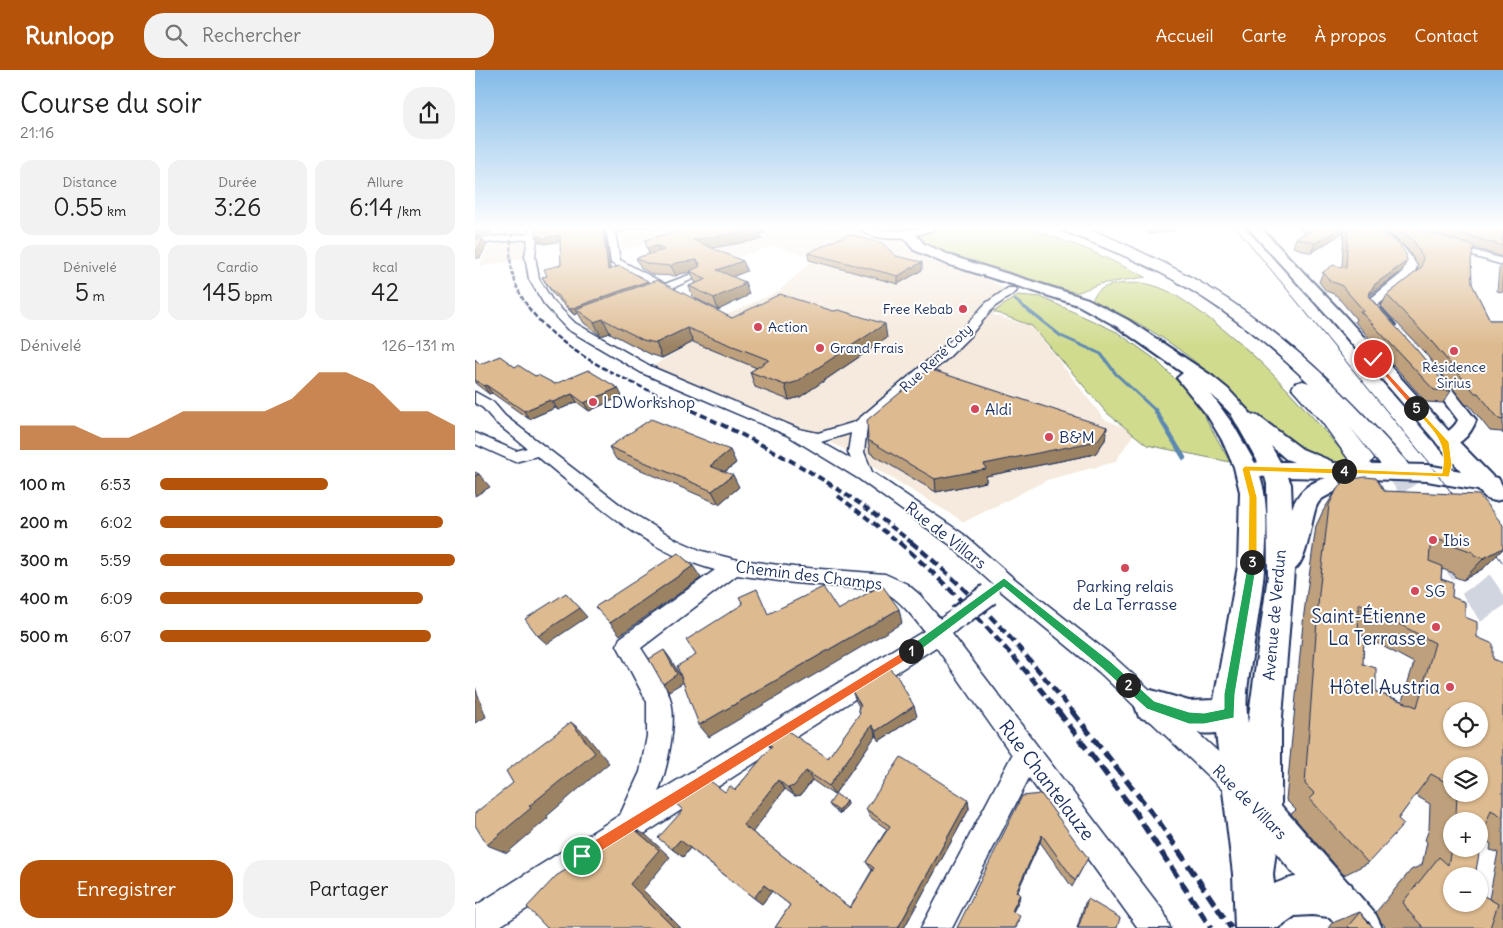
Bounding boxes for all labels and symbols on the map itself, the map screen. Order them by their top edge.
place label: Free Kebab [883,300,953,318]
marker: Free Kebab [957,303,969,315]
place label: Action [768,318,808,336]
street label: Rue René Coty [896,320,976,396]
marker: Action [752,321,764,333]
pin [1352,338,1394,380]
place label: Grand Frais [830,339,904,357]
marker: Grand Frais [814,342,826,354]
marker: Résidence Sirius [1448,345,1460,357]
place label: Résidence Sirius [1422,358,1486,392]
place label: LDWorkshop [603,392,695,412]
marker: LDWorkshop [587,396,599,408]
pin: 5 [1403,396,1429,420]
place label: Aldi [985,399,1012,419]
marker: Aldi [969,403,981,415]
place label: B&M [1059,427,1095,447]
marker: B&M [1043,431,1055,443]
pin: 4 [1331,458,1357,484]
street label: Rue de Villars [902,497,990,573]
place label: Ibis [1443,530,1470,550]
marker: Ibis [1427,534,1439,546]
street label: Avenue de Verdun [1258,549,1290,681]
pin: 3 [1239,550,1265,574]
street label: Chemin des Champs [735,556,883,594]
marker: Parking relais de La Terrasse [1119,562,1131,574]
place label: Parking relais de La Terrasse [1073,576,1177,614]
place label: SG [1425,581,1445,601]
marker: SG [1409,585,1421,597]
place label: Saint-Étienne La Terrasse [1311,604,1426,650]
marker: Saint-Étienne La Terrasse [1430,621,1442,633]
pin: 1 [899,638,923,664]
pin: 2 [1115,672,1141,698]
place label: Hôtel Austria [1329,675,1440,699]
marker: Hôtel Austria [1444,681,1456,693]
street label: Rue Chantelauze [994,715,1100,845]
street label: Rue de Villars [1209,761,1291,843]
pin [561,835,603,877]

